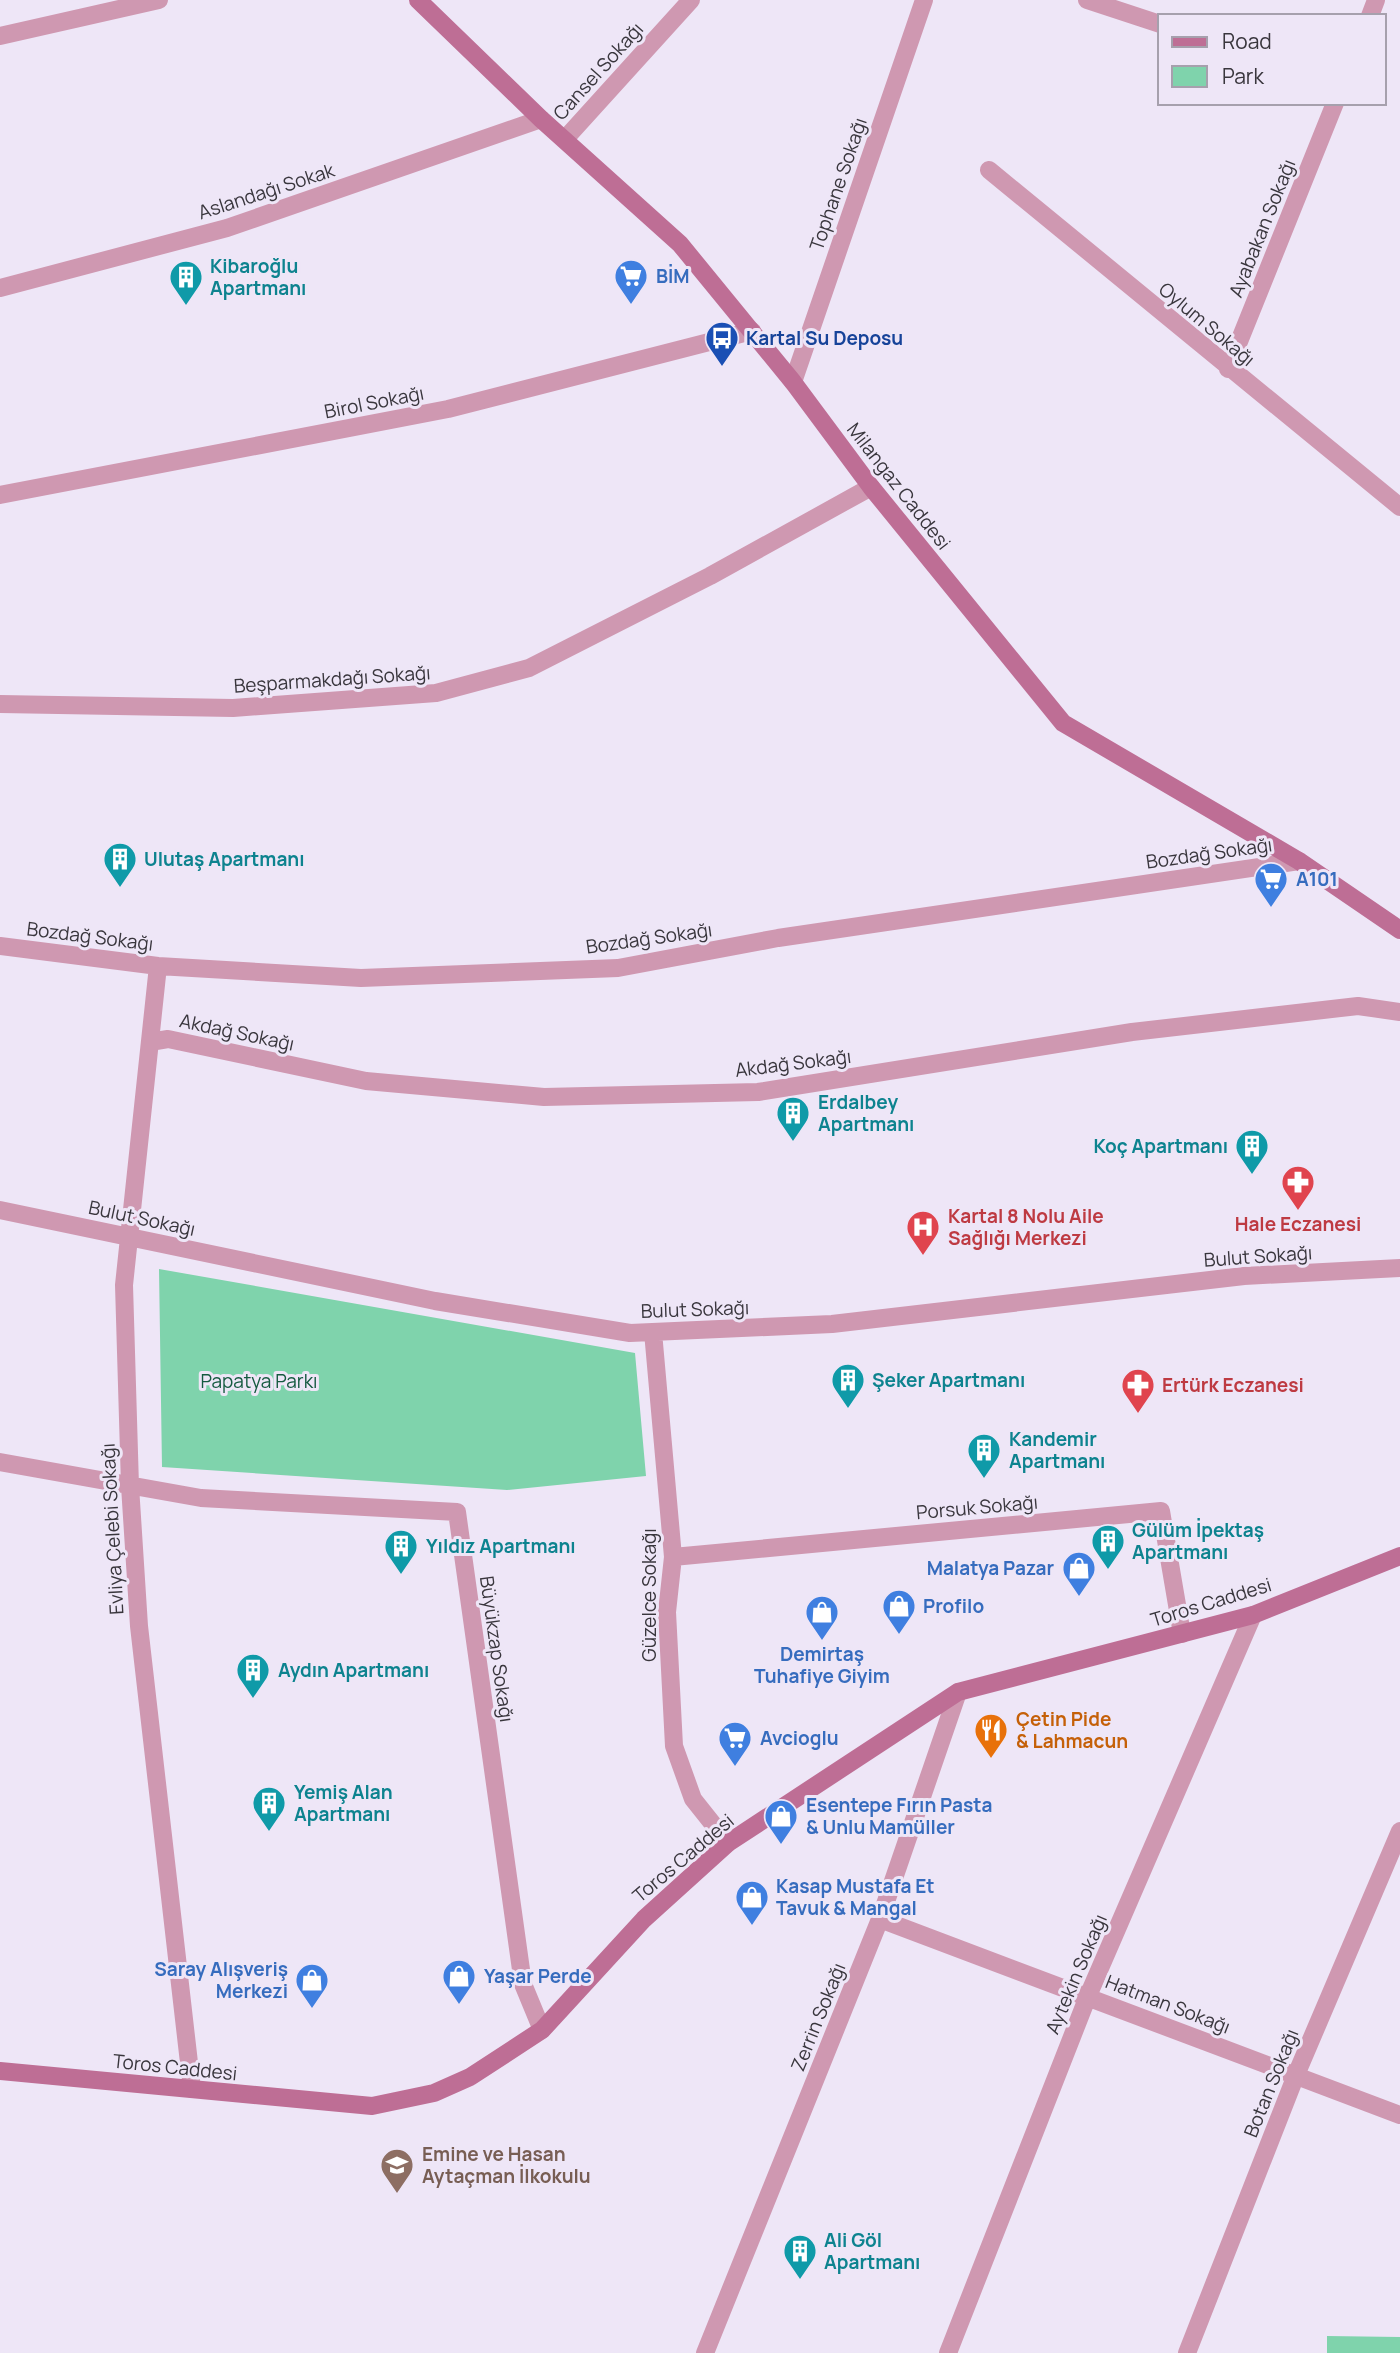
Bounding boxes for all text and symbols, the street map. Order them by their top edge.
legend [1158,14,1386,105]
street label: Cansel Sokağı [547,16,649,126]
text: Road [1222,27,1272,55]
text: Park [1222,62,1264,90]
street label: Tophane Sokağı [803,114,873,254]
street label: Ayabakan Sokağı [1222,155,1302,301]
street label: Aslandağı Sokak [195,157,338,225]
place label: Kibaroğlu Apartmanı [210,253,306,301]
supermarket icon: BİM [612,257,650,306]
building icon: Kibaroğlu Apartmanı [167,258,205,307]
place label: BİM [656,263,690,289]
street label: Oylum Sokağı [1153,276,1261,372]
bus stop icon: Kartal Su Deposu [703,319,741,368]
place label: Kartal Su Deposu [746,325,903,351]
street label: Birol Sokağı [322,380,426,424]
street label: Milangaz Caddesi [841,417,957,555]
street label: Beşparmakdağı Sokağı [233,659,431,699]
street label: Bozdağ Sokağı [1144,831,1274,875]
building icon: Ulutaş Apartmanı [101,840,139,889]
place label: Ulutaş Apartmanı [144,846,305,872]
supermarket icon: A101 [1252,860,1290,909]
place label: A101 [1296,866,1338,892]
street label: Bozdağ Sokağı [25,915,155,957]
street label: Bozdağ Sokağı [584,916,714,960]
street label: Akdağ Sokağı [177,1007,297,1057]
street label: Akdağ Sokağı [733,1043,853,1083]
place label: Erdalbey Apartmanı [818,1089,914,1137]
building icon: Erdalbey Apartmanı [774,1094,812,1143]
building icon: Koç Apartmanı [1233,1127,1271,1176]
place label: Koç Apartmanı [1094,1133,1228,1159]
pharmacy icon: Hale Eczanesi [1279,1163,1317,1212]
street label: Bulut Sokağı [86,1194,198,1242]
place label: Kartal 8 Nolu Aile Sağlığı Merkezi [948,1203,1104,1251]
hospital icon: Kartal 8 Nolu Aile Sağlığı Merkezi [904,1208,942,1257]
place label: Hale Eczanesi [1235,1211,1361,1237]
street label: Bulut Sokağı [1203,1239,1313,1273]
street label: Bulut Sokağı [640,1294,750,1324]
building icon: Şeker Apartmanı [829,1361,867,1410]
pharmacy icon: Ertürk Eczanesi [1119,1366,1157,1415]
place label: Şeker Apartmanı [872,1367,1025,1393]
park label: Papatya Parkı [200,1368,318,1394]
place label: Ertürk Eczanesi [1162,1372,1304,1398]
place label: Kandemir Apartmanı [1009,1426,1105,1474]
building icon: Kandemir Apartmanı [965,1431,1003,1480]
street label: Evliya Çelebi Sokağı [95,1443,129,1615]
street label: Porsuk Sokağı [915,1489,1039,1525]
place label: Gülüm İpektaş Apartmanı [1132,1517,1264,1565]
building icon: Gülüm İpektaş Apartmanı [1089,1522,1127,1571]
building icon: Yıldız Apartmanı [382,1527,420,1576]
street label: Güzelce Sokağı [636,1528,662,1662]
place label: Yıldız Apartmanı [426,1533,576,1559]
shop icon: Malatya Pazar [1060,1549,1098,1598]
place label: Malatya Pazar [927,1555,1054,1581]
street label: Toros Caddesi [1148,1571,1274,1633]
street label: Büyükzap Sokağı [474,1574,520,1724]
shop icon: Profilo [880,1587,918,1636]
shop icon: Demirtaş Tuhafiye Giyim [803,1593,841,1642]
place label: Profilo [923,1593,984,1619]
place label: Demirtaş Tuhafiye Giyim [754,1641,890,1689]
building icon: Aydın Apartmanı [234,1651,272,1700]
place label: Aydın Apartmanı [278,1657,429,1683]
place label: Çetin Pide & Lahmacun [1016,1706,1128,1754]
restaurant icon: Çetin Pide & Lahmacun [972,1711,1010,1760]
supermarket icon: Avcioglu [716,1719,754,1768]
place label: Avcioglu [760,1725,839,1751]
place label: Yemiş Alan Apartmanı [294,1779,393,1827]
building icon: Yemiş Alan Apartmanı [250,1784,288,1833]
place label: Esentepe Fırın Pasta & Unlu Mamüller [806,1792,992,1840]
shop icon: Esentepe Fırın Pasta & Unlu Mamüller [762,1797,800,1846]
street label: Toros Caddesi [627,1808,739,1908]
place label: Kasap Mustafa Et Tavuk & Mangal [776,1873,935,1921]
shop icon: Kasap Mustafa Et Tavuk & Mangal [733,1878,771,1927]
street label: Aytekin Sokağı [1039,1910,1113,2038]
place label: Saray Alışveriş Merkezi [154,1956,288,2004]
shop icon: Yaşar Perde [440,1957,478,2006]
street label: Zerrin Sokağı [784,1959,852,2075]
shop icon: Saray Alışveriş Merkezi [293,1961,331,2010]
place label: Yaşar Perde [484,1963,592,1989]
street label: Hatman Sokağı [1102,1968,1234,2040]
street label: Botan Sokağı [1237,2025,1305,2141]
street label: Toros Caddesi [112,2048,238,2086]
place label: Emine ve Hasan Aytaçman İlkokulu [422,2141,591,2189]
school or university icon: Emine ve Hasan Aytaçman İlkokulu [378,2146,416,2195]
place label: Ali Göl Apartmanı [824,2227,920,2275]
building icon: Ali Göl Apartmanı [781,2232,819,2281]

